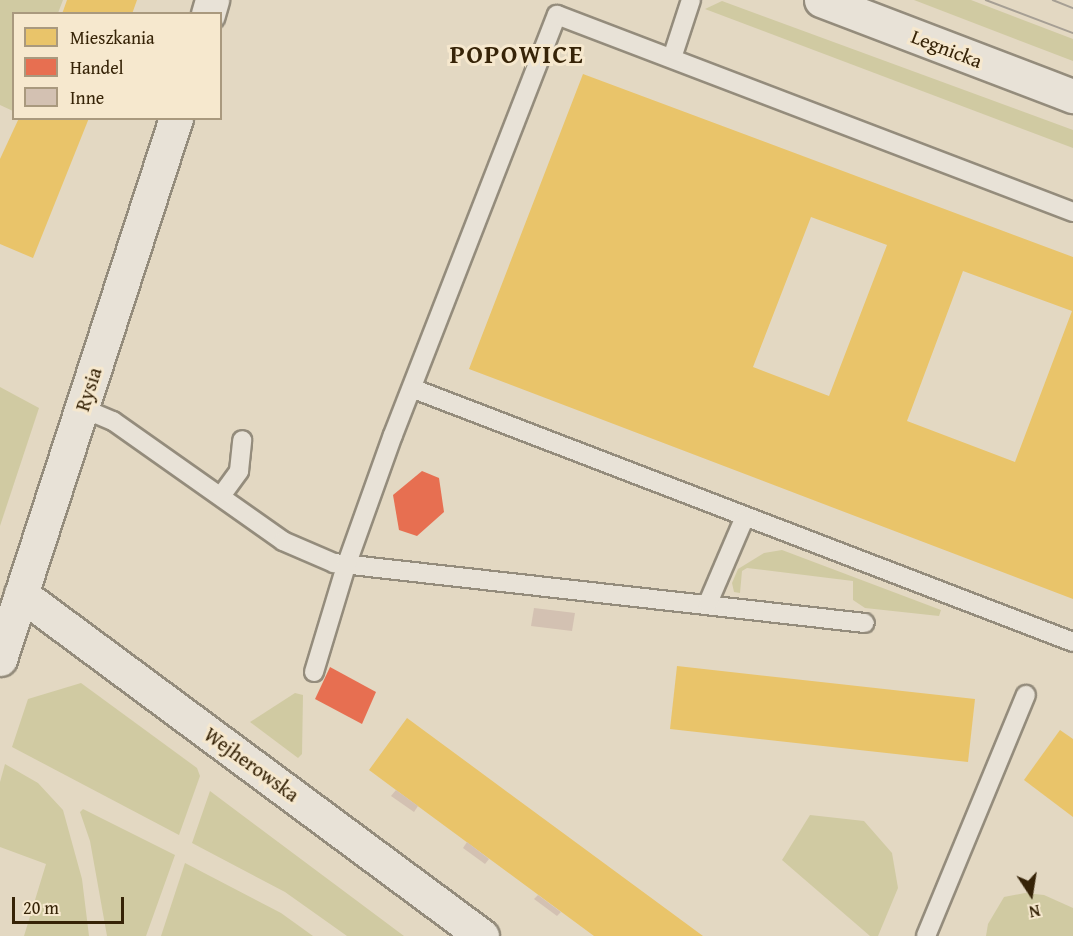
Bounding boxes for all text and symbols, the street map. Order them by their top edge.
legend [12,12,222,120]
text: Mieszkania [70,24,155,51]
street label: Legnicka [908,24,986,72]
district label: POPOWICE [450,38,584,70]
text: Handel [70,54,124,81]
text: Inne [70,84,104,111]
street label: Rysia [70,364,106,414]
street label: Wejherowska [200,722,304,806]
north arrow [1001,864,1061,924]
scale bar [15,885,128,923]
text: 20 m [23,894,59,921]
text: N [1027,899,1042,924]

